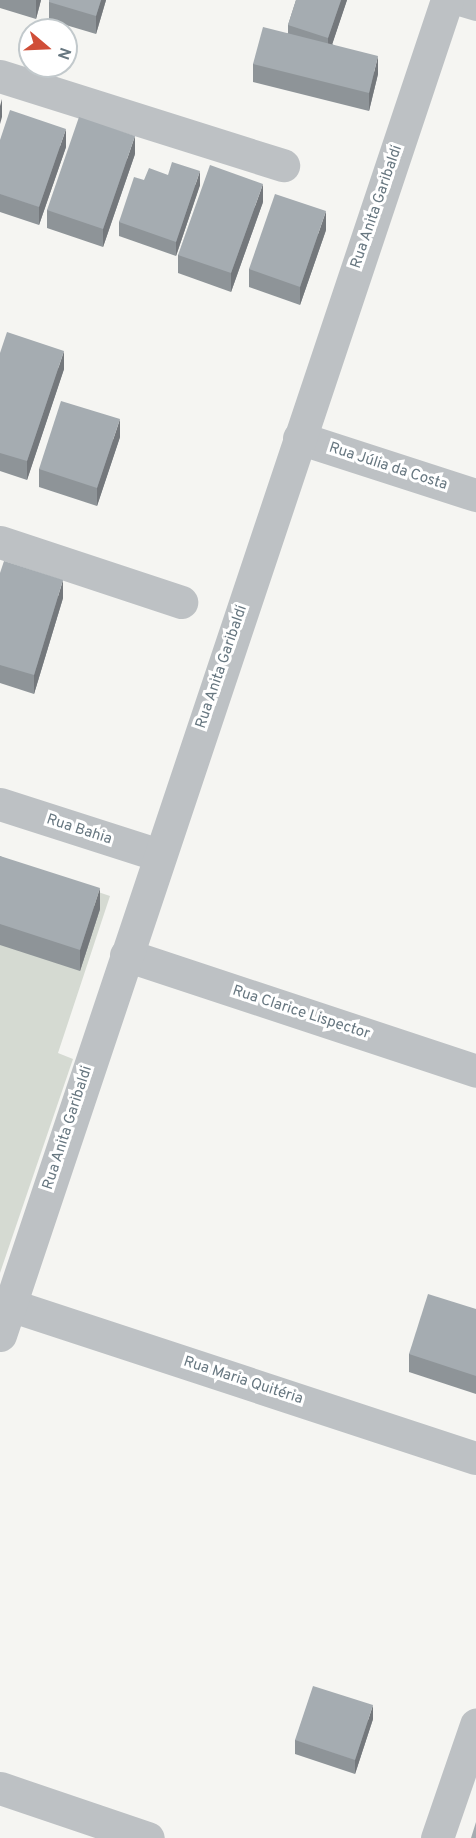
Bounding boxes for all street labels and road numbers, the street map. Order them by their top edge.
street label: Rua Anita Garibaldi [347,143,407,271]
street label: Rua Júlia da Costa [326,439,450,495]
street label: Rua Anita Garibaldi [192,603,252,731]
street label: Rua Bahia [44,811,114,849]
street label: Rua Clarice Lispector [230,982,372,1044]
street label: Rua Anita Garibaldi [39,1064,97,1192]
street label: Rua Maria Quitéria [181,1353,305,1409]

